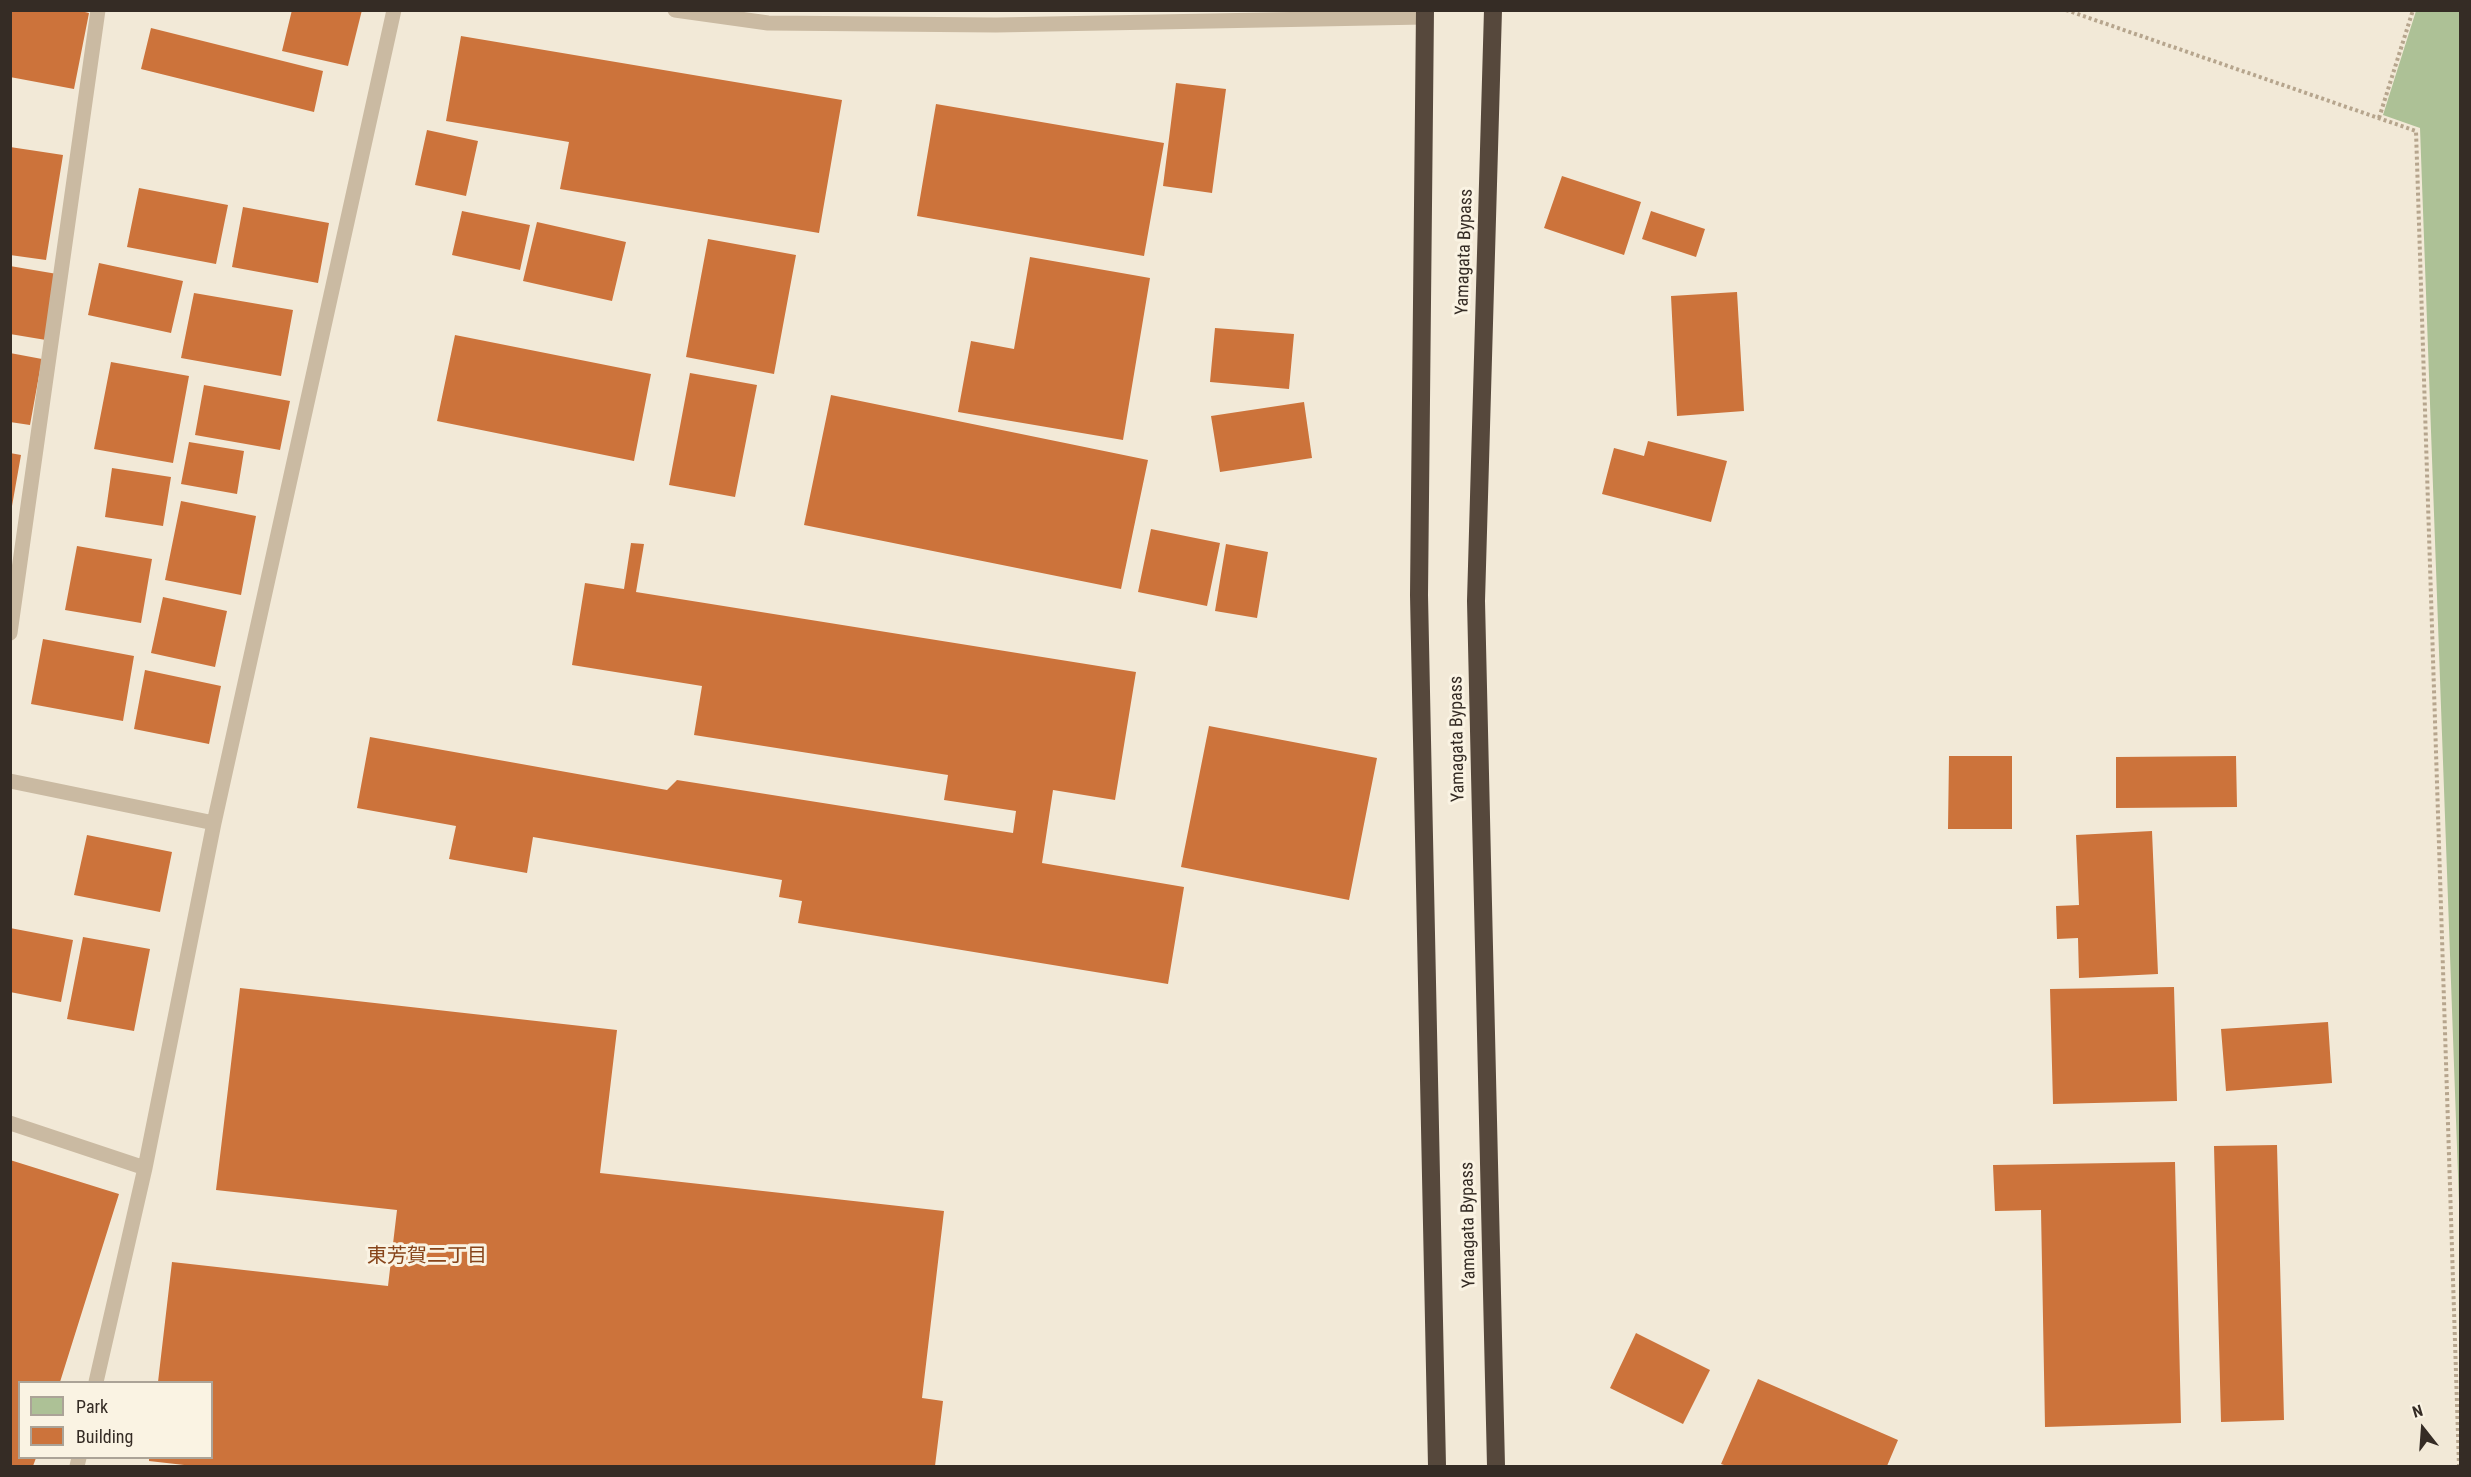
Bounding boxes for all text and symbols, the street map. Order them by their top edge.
street label: Yamagata Bypass [1452,188,1478,316]
street label: Yamagata Bypass [1446,676,1470,802]
street label: Yamagata Bypass [1457,1162,1481,1288]
district label: 東芳賀二丁目 [367,1245,487,1269]
legend [18,1381,213,1459]
text: Park [76,1396,108,1417]
north arrow [2393,1399,2453,1459]
text: N [2410,1401,2425,1422]
text: Building [76,1426,133,1447]

